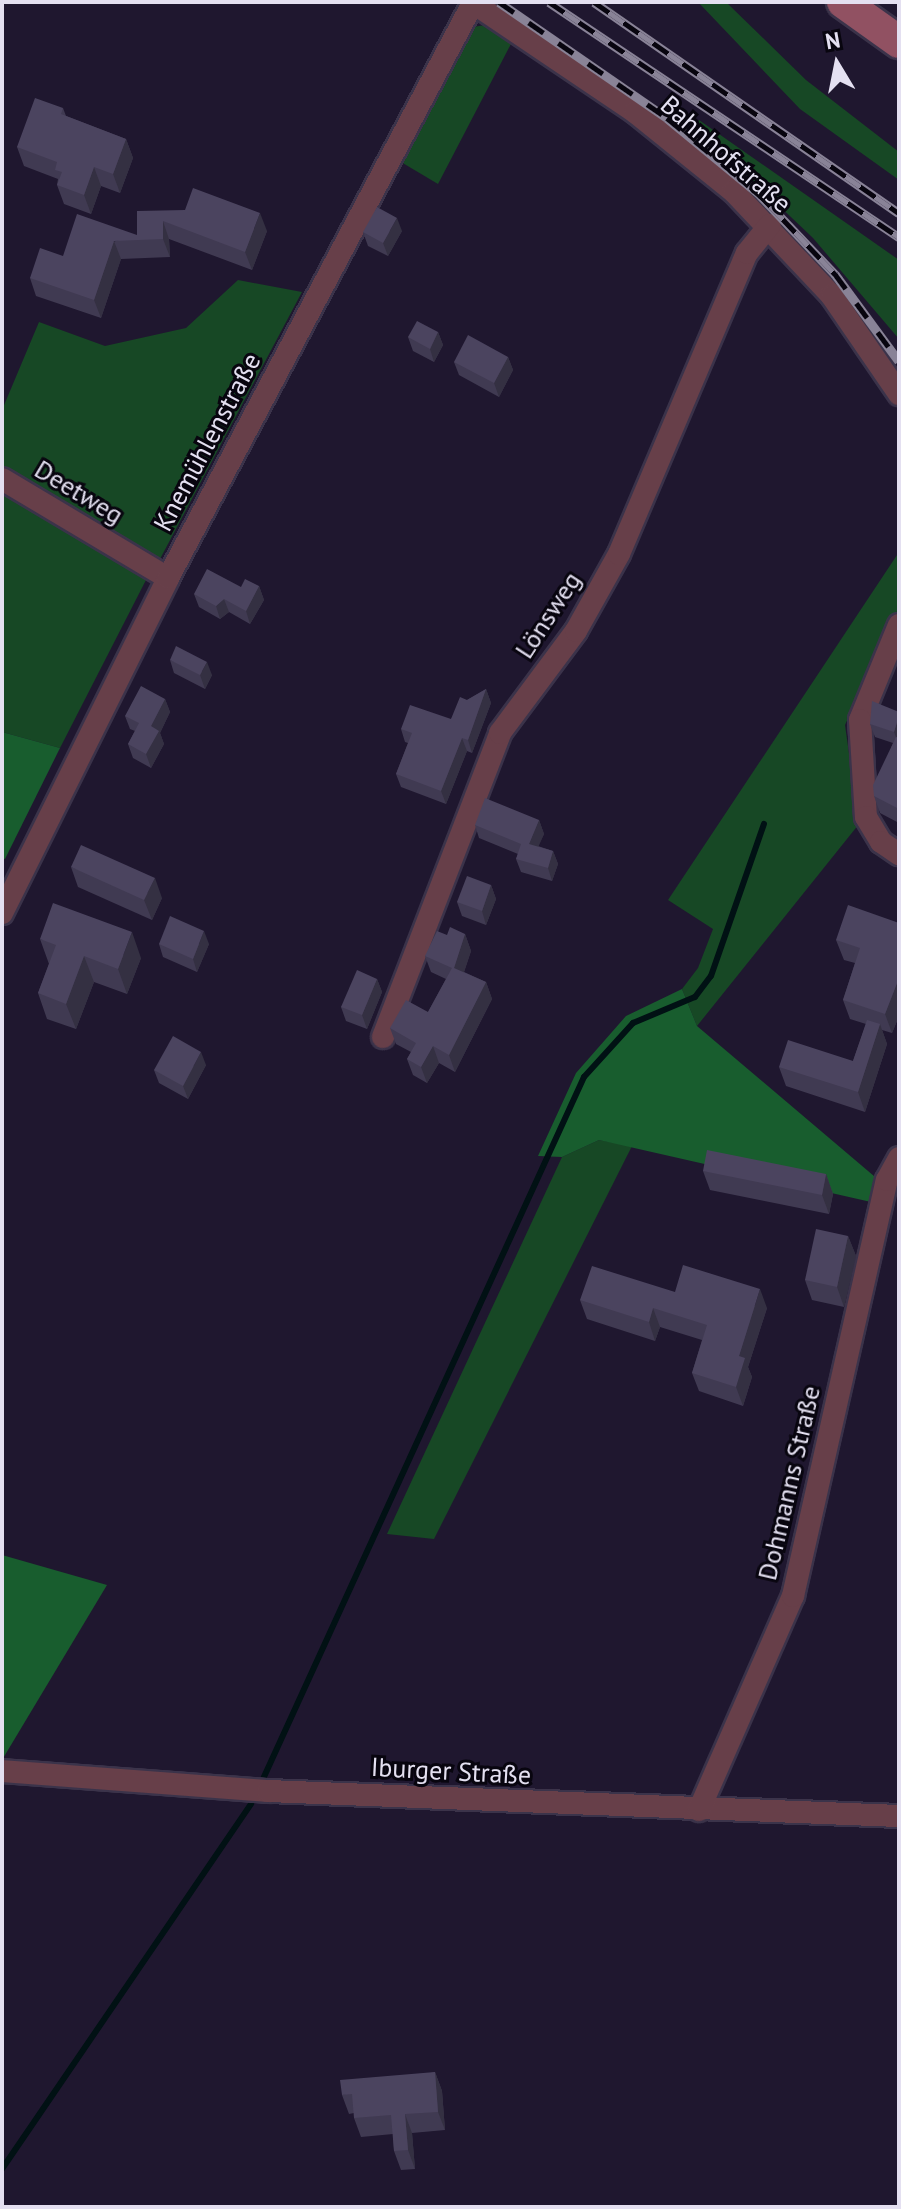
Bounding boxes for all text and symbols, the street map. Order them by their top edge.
north arrow [797,24,877,104]
text: N [823,25,842,55]
street label: Bahnhofstraße [654,89,798,219]
street label: Knemühlenstraße [147,348,267,536]
street label: Deetweg [29,453,129,531]
street label: Lönsweg [509,566,587,664]
street label: Dohmanns Straße [751,1383,827,1583]
street label: Iburger Straße [370,1751,532,1791]

